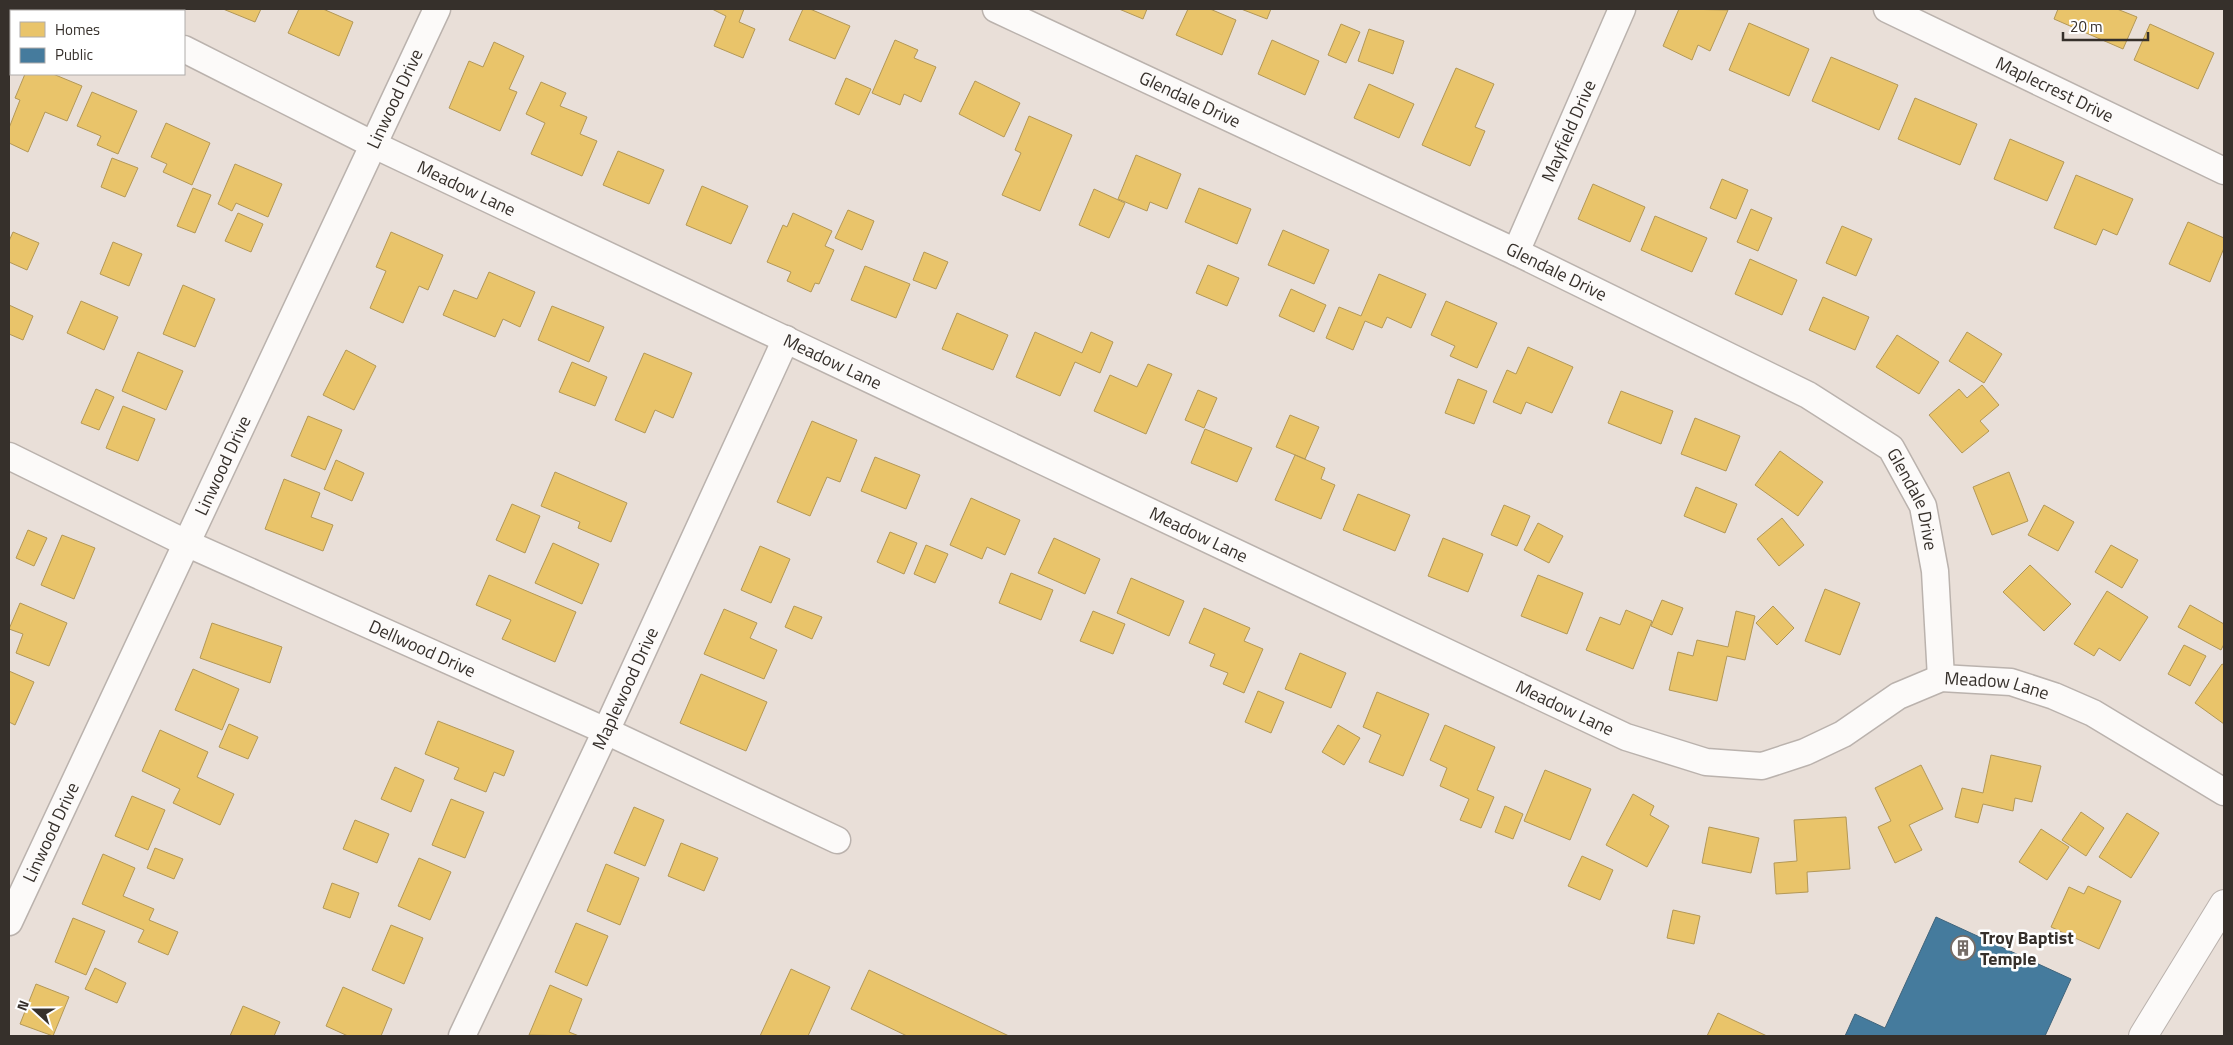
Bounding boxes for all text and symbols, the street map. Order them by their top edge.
legend [10,10,185,75]
scale bar [2063,10,2148,42]
text: 20 m [2070,15,2103,38]
text: Homes [55,18,100,41]
text: Public [55,43,93,66]
street label: Linwood Drive [359,44,429,153]
street label: Maplecrest Drive [1991,49,2118,129]
street label: Glendale Drive [1135,64,1245,134]
street label: Mayfield Drive [1534,76,1602,186]
street label: Meadow Lane [413,153,520,223]
street label: Glendale Drive [1502,235,1612,307]
street label: Meadow Lane [779,326,886,396]
street label: Linwood Drive [187,411,258,520]
street label: Glendale Drive [1880,443,1945,552]
street label: Meadow Lane [1145,500,1253,569]
street label: Dellwood Drive [365,613,480,684]
street label: Maplewood Drive [585,623,665,754]
street label: Meadow Lane [1944,664,2053,707]
street label: Meadow Lane [1511,673,1619,742]
street label: Linwood Drive [15,778,86,887]
place label: Troy Baptist Temple [1980,924,2074,972]
building icon: Troy Baptist Temple [1950,935,1976,961]
north arrow [10,985,60,1035]
text: N [11,997,34,1013]

